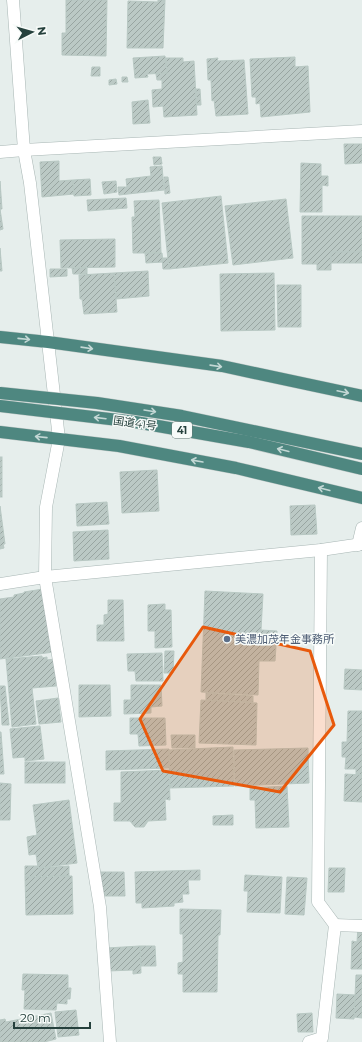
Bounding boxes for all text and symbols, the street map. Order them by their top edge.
north arrow [12,12,52,52]
text: N [35,26,49,36]
one-way arrow [17,336,30,343]
one-way arrow [80,344,93,352]
one-way arrow [209,362,222,370]
one-way arrow [336,389,349,397]
one-way arrow [143,408,156,416]
street label: 国道41号 [112,413,158,433]
one-way arrow [94,414,107,422]
road number: 41 [172,422,192,438]
one-way arrow [35,433,48,441]
one-way arrow [277,445,290,453]
one-way arrow [191,456,204,464]
one-way arrow [318,485,331,492]
place label: 美濃加茂年金事務所 [235,632,335,646]
marker: 美濃加茂年金事務所 [222,634,232,644]
scale bar [14,1004,90,1030]
text: 20 m [20,1010,51,1025]

